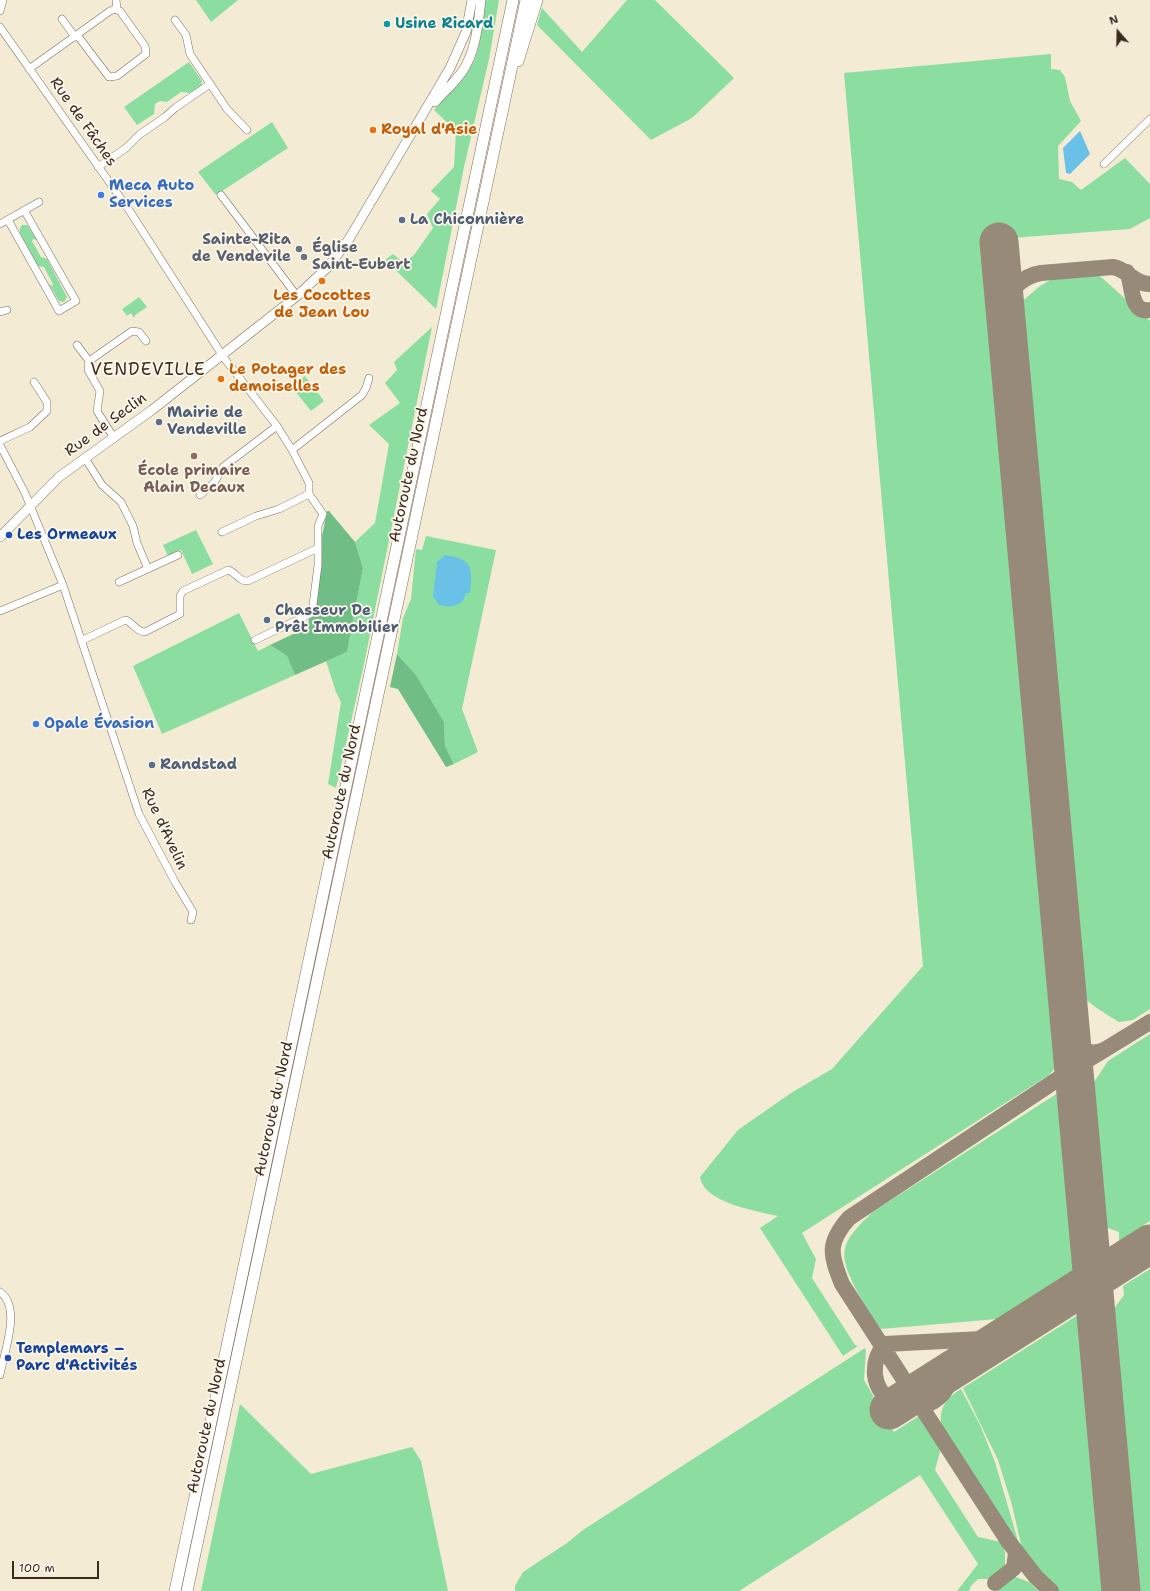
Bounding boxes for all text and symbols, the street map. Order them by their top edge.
north arrow [1098,12,1138,52]
text: N [1107,12,1120,29]
place label: Usine Ricard [395,15,493,33]
marker: Usine Ricard [382,19,392,29]
street label: Rue de Fâches [46,74,120,170]
place label: Royal d'Asie [381,121,477,139]
marker: Royal d'Asie [368,125,378,135]
place label: Meca Auto Services [109,177,194,212]
marker: Meca Auto Services [96,190,106,200]
place label: La Chiconnière [410,211,524,229]
marker: La Chiconnière [397,215,407,225]
place label: Sainte-Rita de Vendevile [192,231,291,266]
place label: Église Saint-Eubert [312,239,410,274]
marker: Sainte-Rita de Vendevile [294,244,304,254]
marker: Église Saint-Eubert [299,252,309,262]
marker: Les Cocottes de Jean Lou [317,276,327,286]
place label: Les Cocottes de Jean Lou [273,287,371,322]
district label: VENDEVILLE [90,361,206,381]
place label: Le Potager des demoiselles [229,361,346,396]
marker: Le Potager des demoiselles [216,374,226,384]
street label: Rue de Seclin [62,389,150,461]
place label: Mairie de Vendeville [167,404,247,439]
street label: Autoroute du Nord [386,406,432,544]
marker: Mairie de Vendeville [154,417,164,427]
marker: École primaire Alain Decaux [189,451,199,461]
place label: École primaire Alain Decaux [138,462,250,497]
place label: Les Ormeaux [17,526,117,544]
marker: Les Ormeaux [4,530,14,540]
place label: Chasseur De Prêt Immobilier [275,602,399,637]
marker: Chasseur De Prêt Immobilier [262,615,272,625]
place label: Opale Évasion [44,715,154,733]
marker: Opale Évasion [31,719,41,729]
street label: Autoroute du Nord [319,723,365,861]
place label: Randstad [160,756,237,774]
marker: Randstad [147,760,157,770]
street label: Rue d'Avelin [137,785,191,873]
street label: Autoroute du Nord [251,1040,297,1178]
place label: Templemars – Parc d'Activités [16,1340,137,1375]
marker: Templemars – Parc d'Activités [3,1353,13,1363]
street label: Autoroute du Nord [184,1357,230,1495]
scale bar [14,1553,101,1579]
text: 100 m [19,1560,55,1576]

